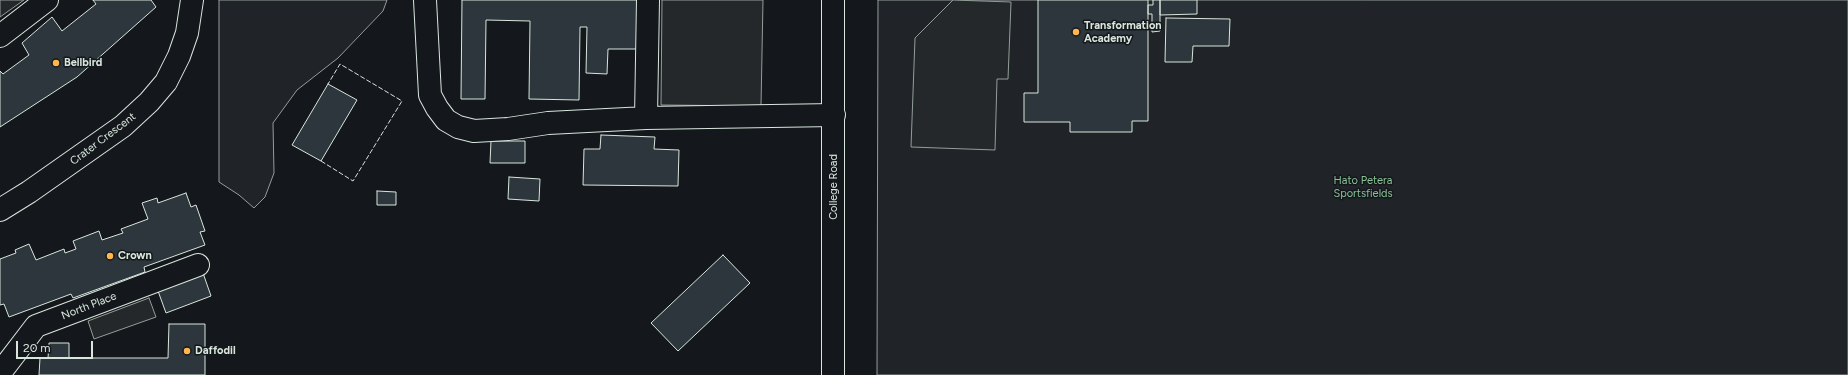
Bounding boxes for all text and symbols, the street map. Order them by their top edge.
place label: Transformation Academy [1084,19,1162,45]
marker: Transformation Academy [1071,27,1081,37]
place label: Bellbird [64,56,102,70]
marker: Bellbird [51,58,61,68]
street label: Crater Crescent [68,110,138,168]
street label: College Road [827,154,841,220]
park label: Hato Petera Sportsfields [1333,174,1393,200]
place label: Crown [118,249,152,263]
marker: Crown [105,251,115,261]
street label: North Place [60,289,118,323]
scale bar [18,333,95,359]
text: 20 m [23,341,51,355]
place label: Daffodil [195,344,236,358]
marker: Daffodil [182,346,192,356]

